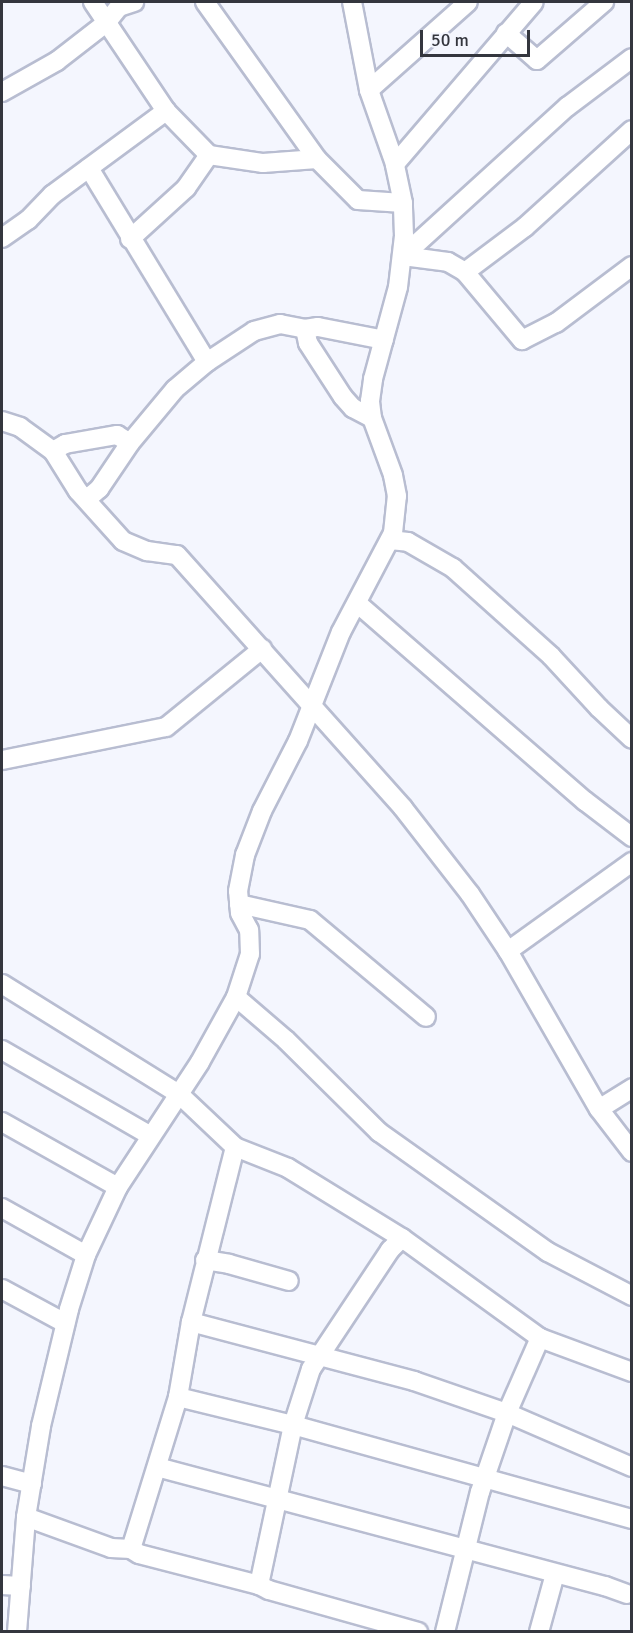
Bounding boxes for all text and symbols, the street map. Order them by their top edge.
scale bar [423,18,532,56]
text: 50 m [431,29,469,51]

